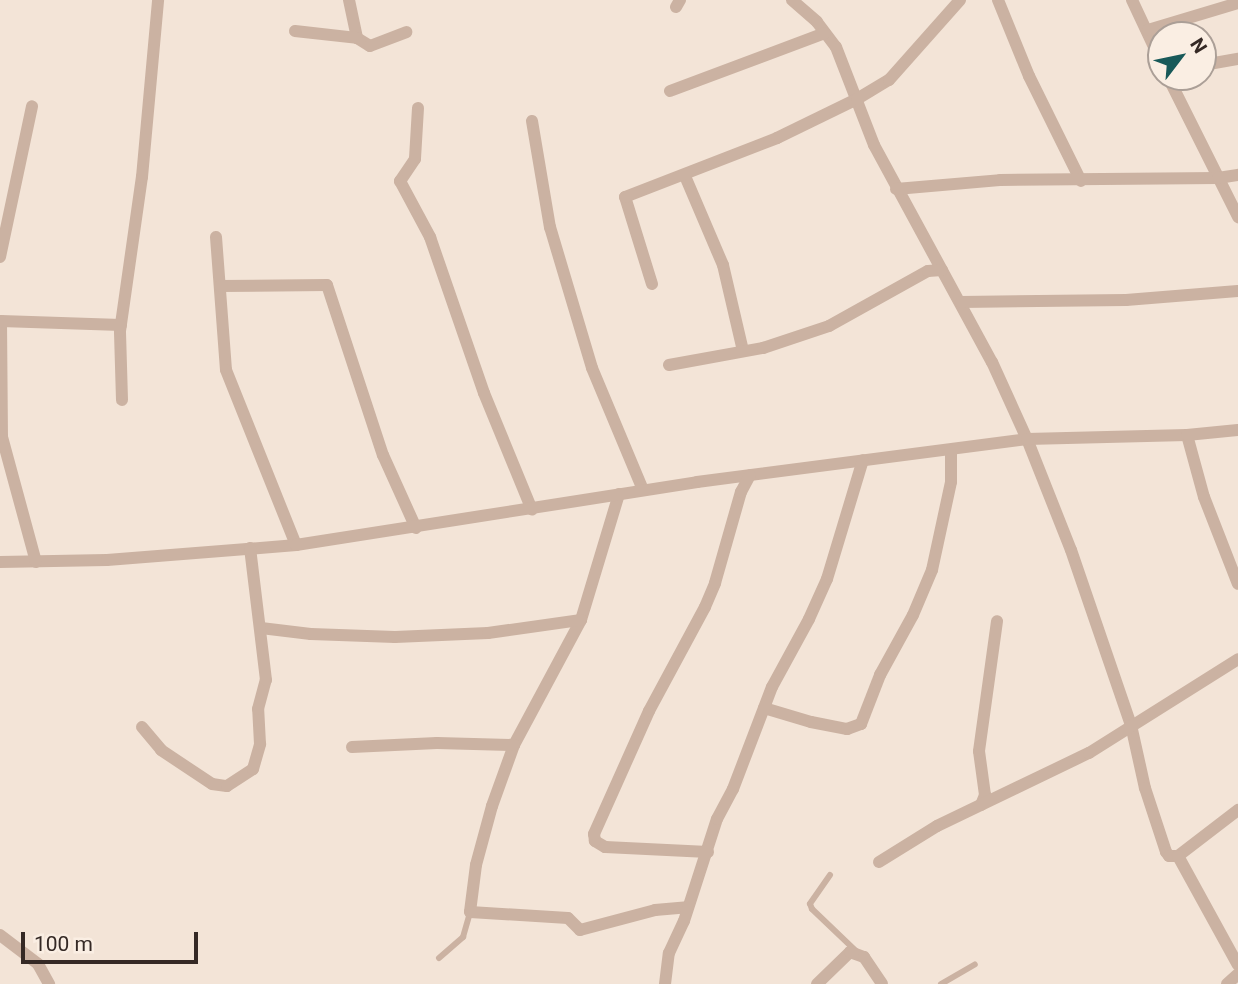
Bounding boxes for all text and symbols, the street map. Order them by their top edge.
north arrow [1147,21,1217,91]
text: N [1185,34,1212,57]
scale bar [24,918,201,962]
text: 100 m [34,932,93,956]

